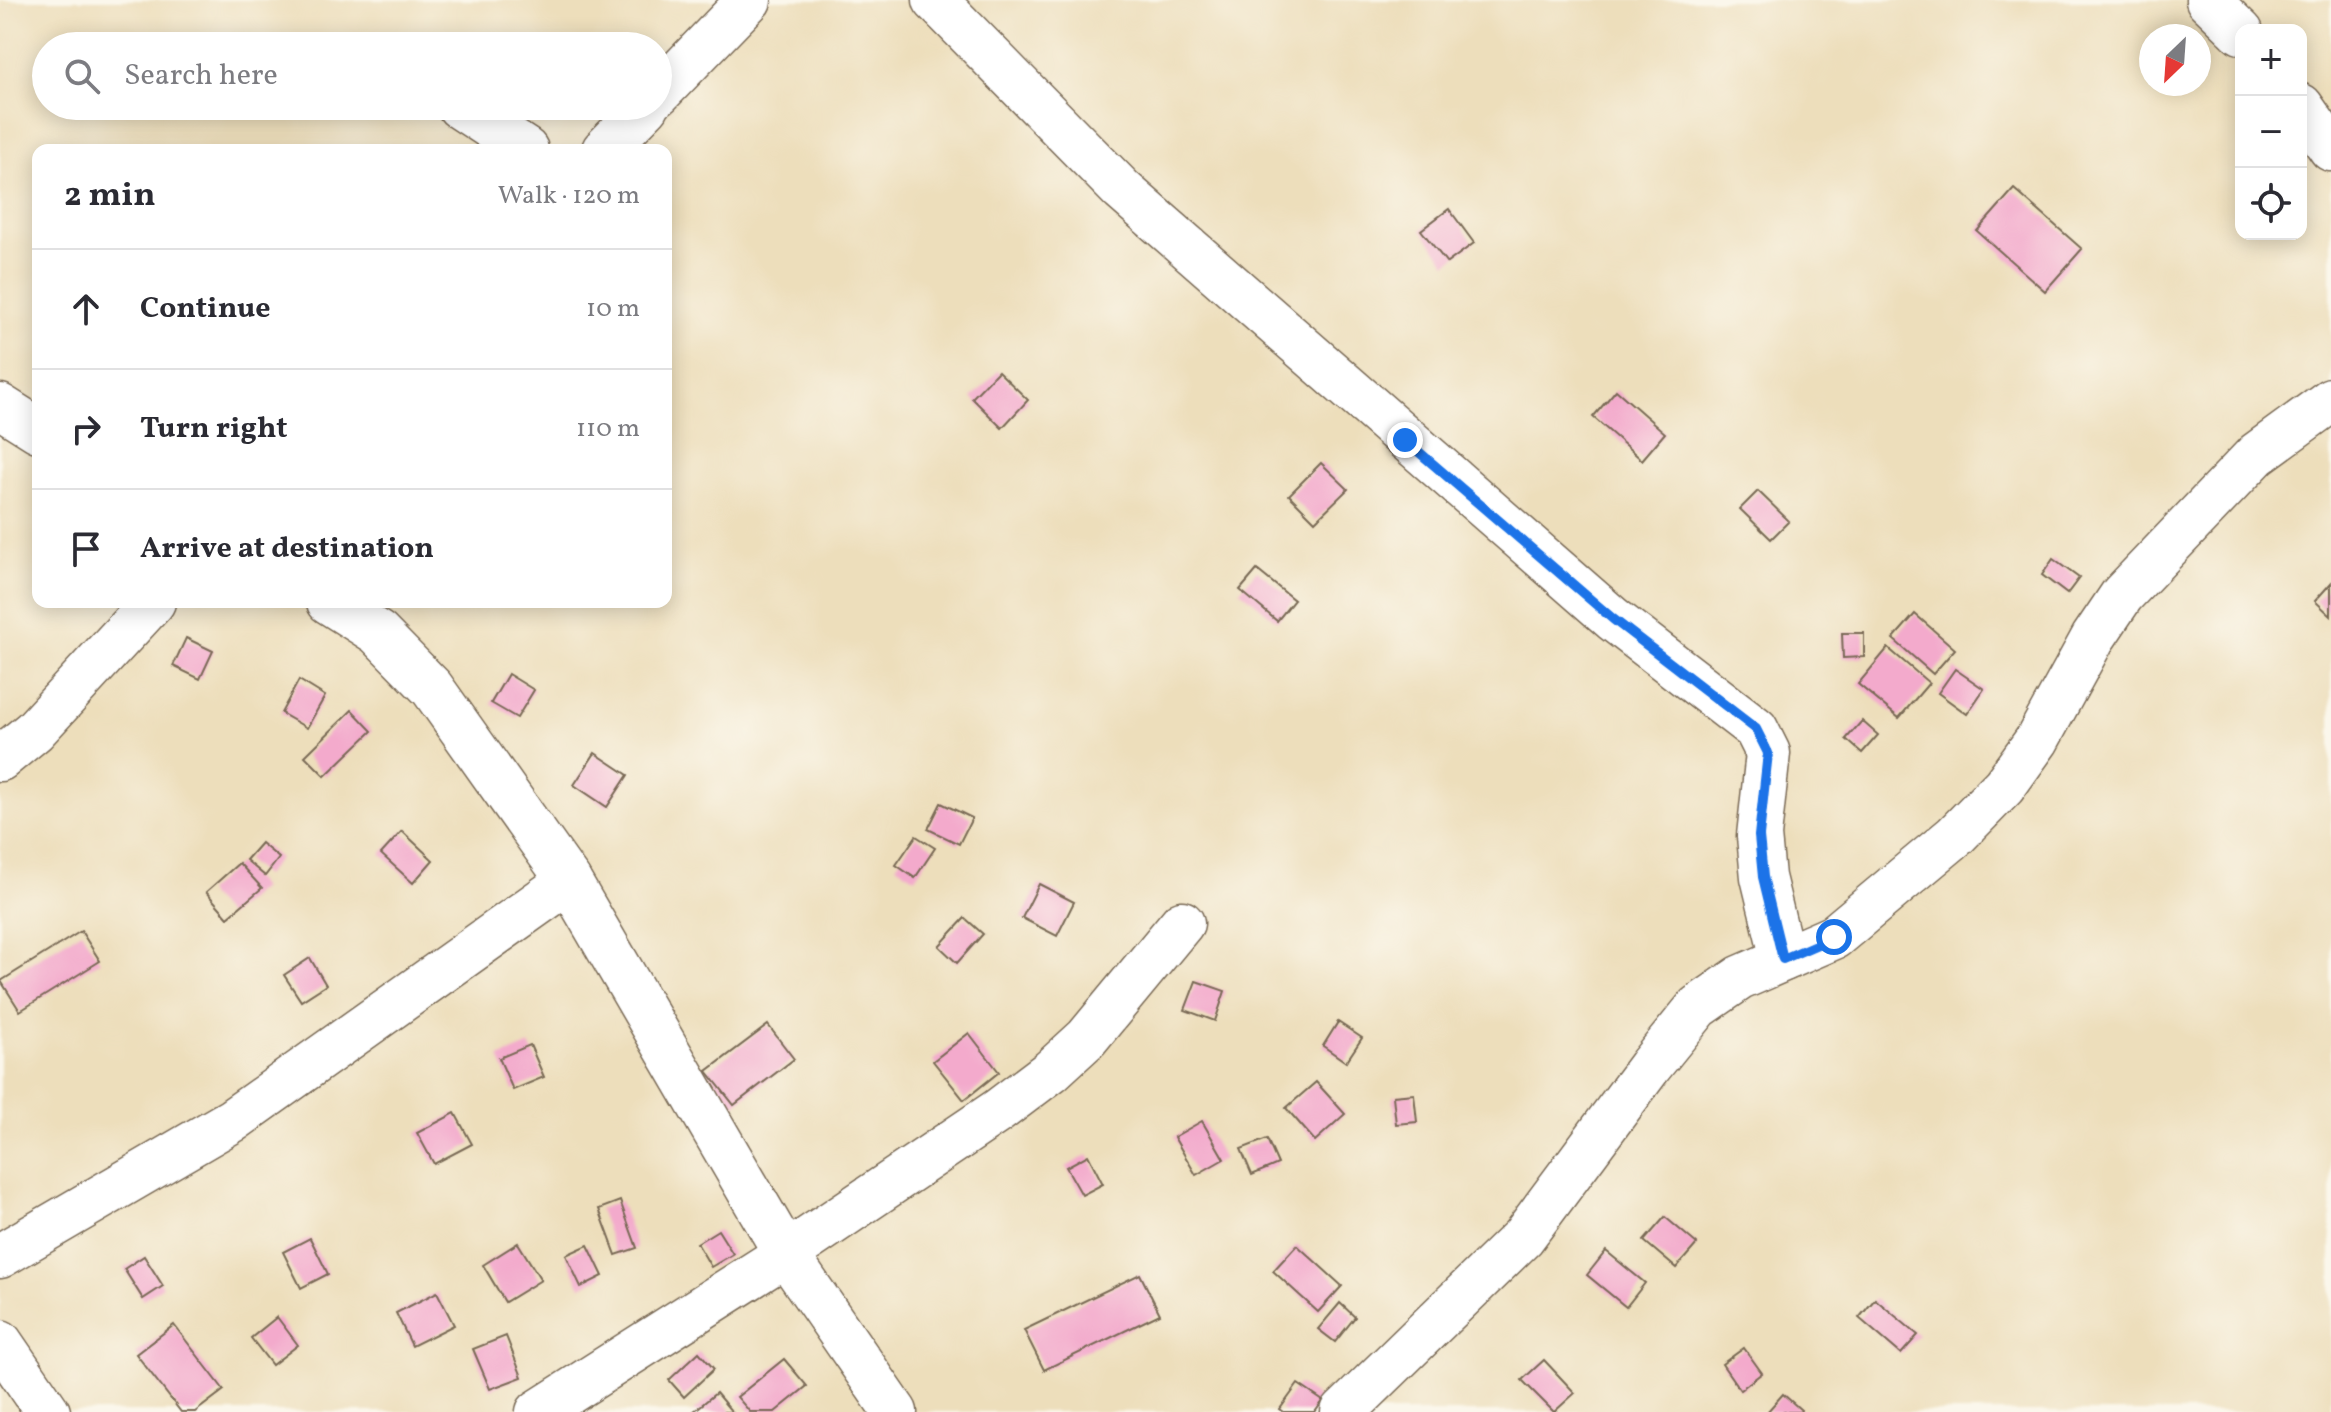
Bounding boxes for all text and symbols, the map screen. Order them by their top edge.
north arrow [2139,24,2211,96]
map controls [2235,24,2307,240]
button: + [2235,24,2307,96]
search box [32,32,672,120]
icon: search [60,54,104,98]
text: Search here [124,55,278,97]
button: − [2235,96,2307,168]
button: locate [2235,168,2307,240]
text: 2 min [64,173,156,220]
text: Walk · 120 m [498,178,640,214]
icon: ahead [64,287,108,331]
text: Continue [140,288,271,330]
text: 10 m [586,291,640,327]
icon: right [64,407,108,451]
text: Turn right [140,408,288,450]
text: 110 m [576,411,640,447]
route end [1387,422,1423,458]
icon: arrive [64,527,108,571]
text: Arrive at destination [140,528,434,570]
route start [1816,919,1852,955]

